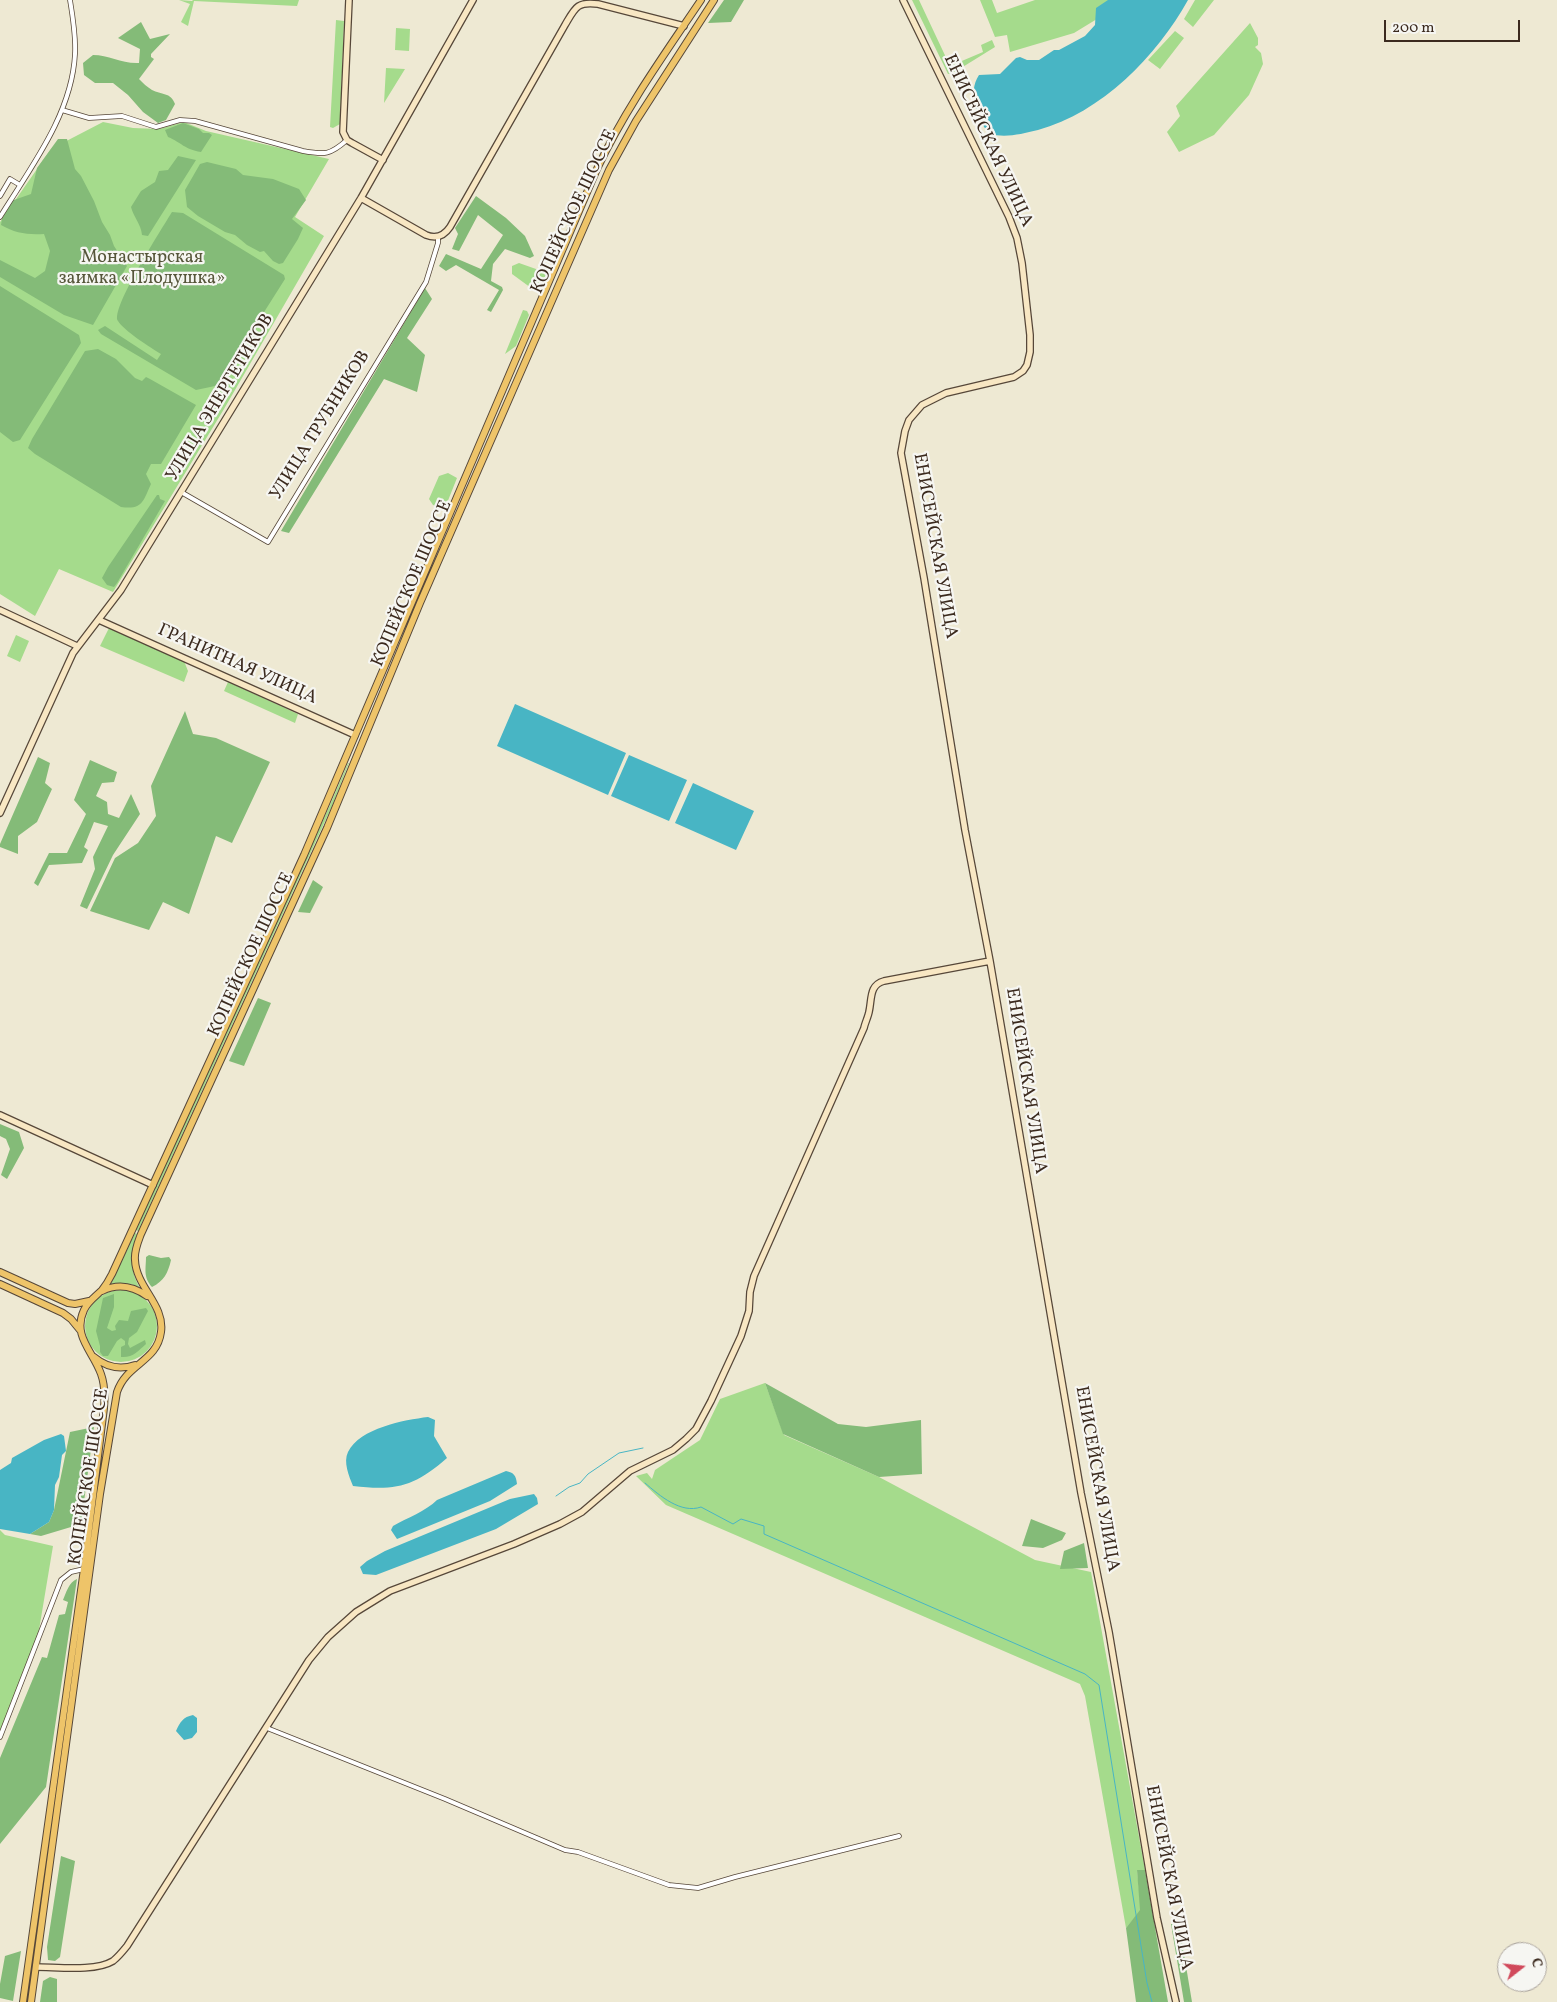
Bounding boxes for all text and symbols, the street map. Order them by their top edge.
scale bar [1387,10,1523,42]
text: 200 m [1392,18,1435,39]
street label: ЕНИСЕЙСКАЯ УЛИЦА [937,51,1037,231]
street label: КОПЕЙСКОЕ ШОССЕ [527,126,623,298]
park label: Монастырская заимка «Плодушка» [59,248,225,290]
street label: УЛИЦА ЭНЕРГЕТИКОВ [162,310,280,486]
street label: УЛИЦА ТРУБНИКОВ [266,347,376,505]
street label: ЕНИСЕЙСКАЯ УЛИЦА [907,451,961,641]
street label: КОПЕЙСКОЕ ШОССЕ [368,497,458,671]
street label: ГРАНИТНАЯ УЛИЦА [154,620,320,710]
street label: КОПЕЙСКОЕ ШОССЕ [204,869,300,1041]
street label: ЕНИСЕЙСКАЯ УЛИЦА [1000,986,1050,1176]
street label: ЕНИСЕЙСКАЯ УЛИЦА [1069,1384,1123,1574]
street label: КОПЕЙСКОЕ ШОССЕ [65,1387,115,1567]
street label: ЕНИСЕЙСКАЯ УЛИЦА [1139,1784,1197,1972]
north arrow [1497,1942,1547,1992]
text: С [1526,1956,1546,1970]

